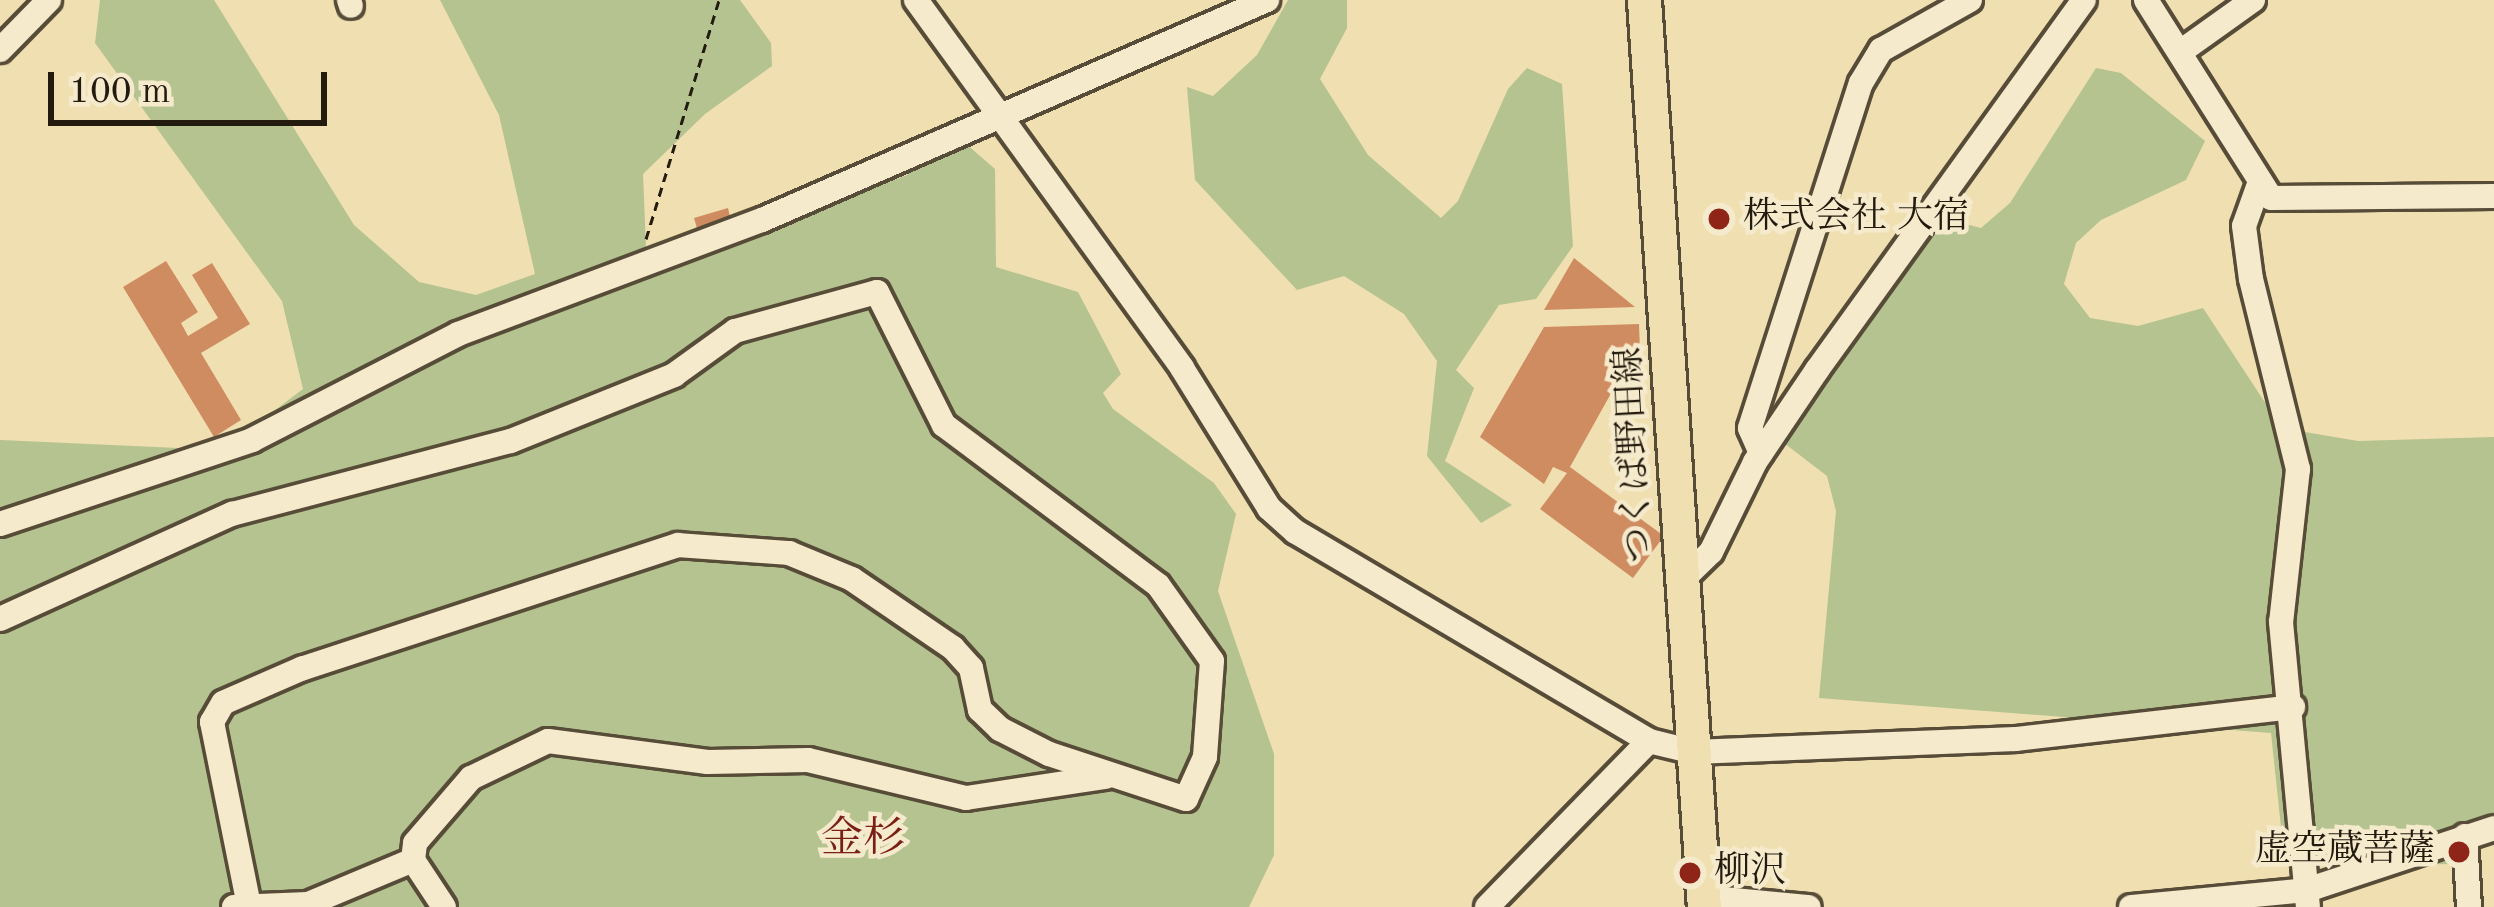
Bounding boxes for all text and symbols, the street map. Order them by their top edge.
scale bar [54,48,333,122]
text: 100 m [69,75,170,111]
place label: 株式会社 大宿 [1743,197,1969,241]
marker: 株式会社 大宿 [1706,206,1732,232]
street label: つくば野田線 [1609,346,1663,564]
district label: 金杉 [821,815,905,865]
place label: 虚空蔵菩薩 [2255,830,2435,874]
marker: 虚空蔵菩薩 [2446,839,2472,865]
place label: 柳沢 [1714,851,1786,895]
marker: 柳沢 [1677,860,1703,886]

